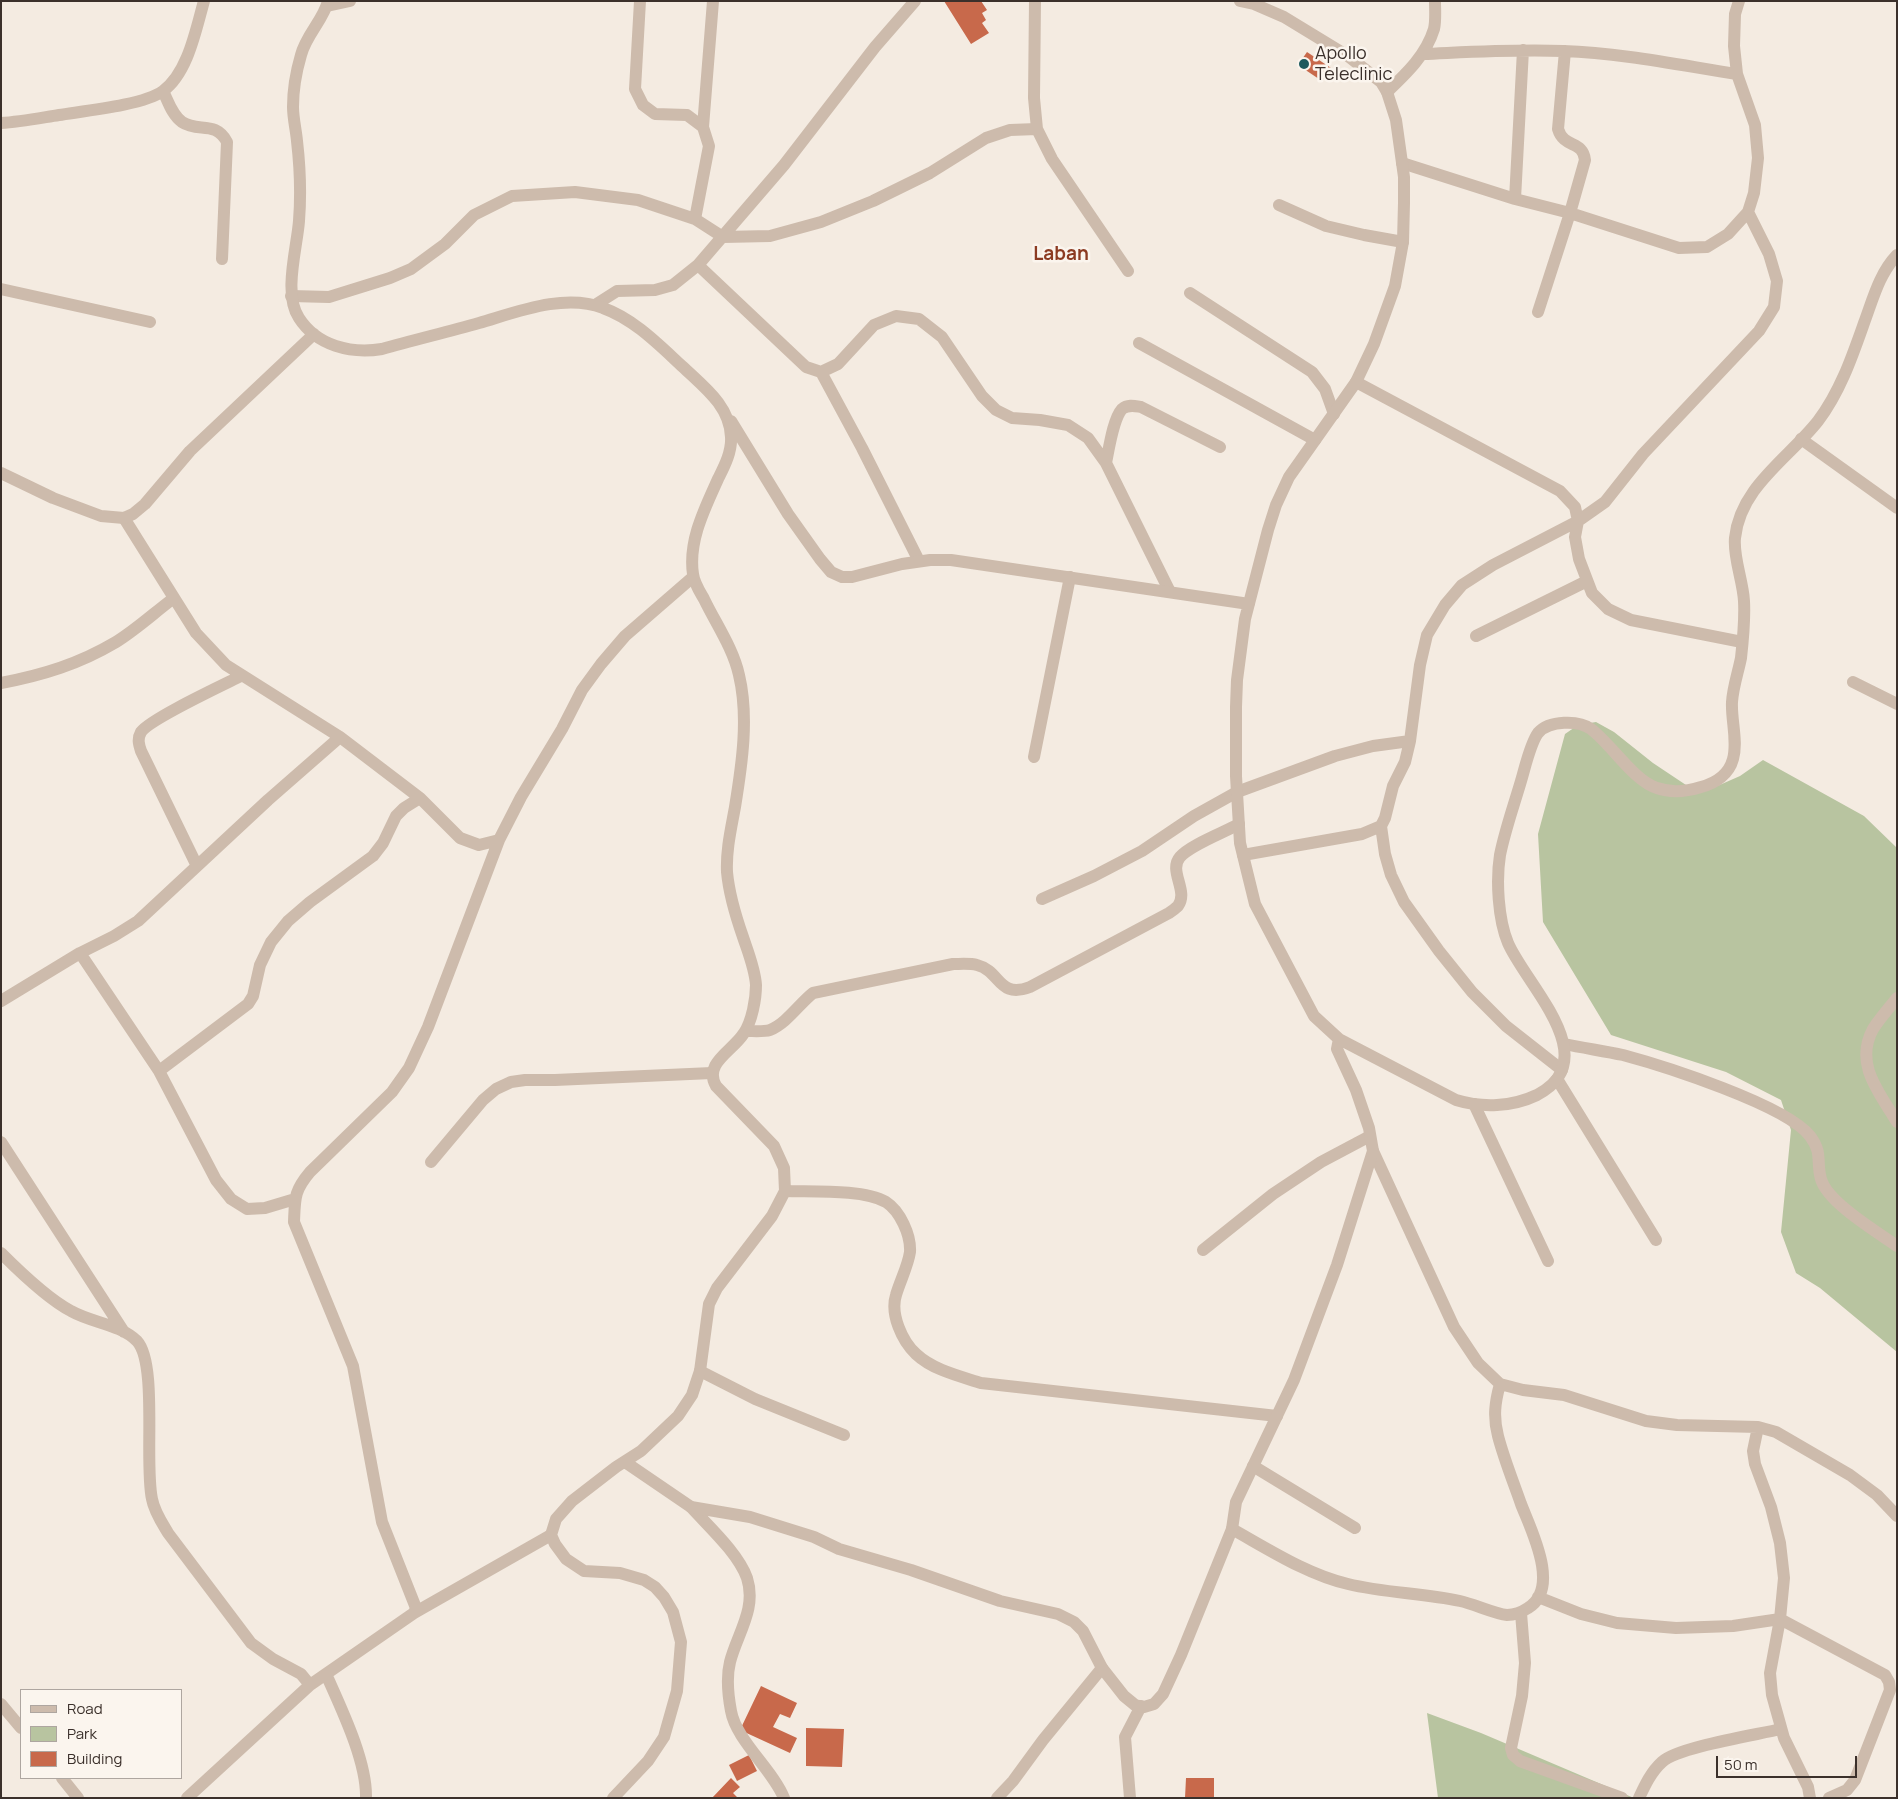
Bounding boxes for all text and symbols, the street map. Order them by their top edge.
place label: Apollo Teleclinic [1315,43,1392,86]
marker: Apollo Teleclinic [1297,57,1311,71]
district label: Laban [1033,244,1089,266]
legend [20,1689,182,1779]
text: Road [67,1698,103,1719]
text: Park [67,1723,97,1744]
scale bar [1718,1746,1859,1778]
text: Building [67,1748,122,1769]
text: 50 m [1724,1754,1758,1775]

